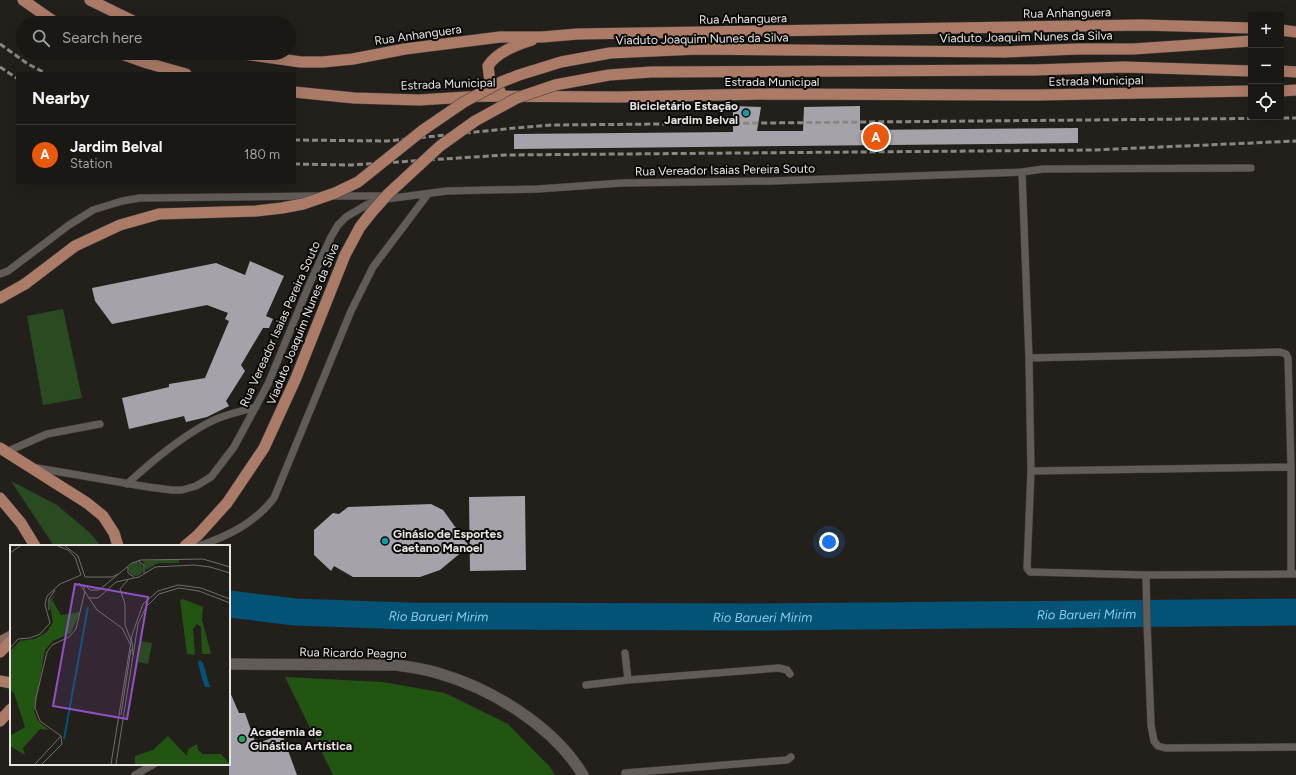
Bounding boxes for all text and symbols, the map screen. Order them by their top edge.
street label: Rua Anhanguera [1023,5,1111,21]
street label: Rua Anhanguera [699,11,787,27]
map controls [1248,12,1284,120]
button: + [1248,12,1284,48]
search box [16,16,296,60]
street label: Rua Anhanguera [373,22,463,48]
icon: search [30,27,52,49]
street label: Viaduto Joaquim Nunes da Silva [939,28,1113,46]
text: Search here [62,29,142,47]
street label: Viaduto Joaquim Nunes da Silva [615,30,789,48]
button: − [1248,48,1284,84]
street label: Estrada Municipal [1048,73,1144,89]
street label: Estrada Municipal [400,75,496,93]
street label: Estrada Municipal [725,75,819,89]
button: locate [1248,84,1284,120]
text: Nearby [32,88,90,108]
place label: Bicicletário Estação Jardim Belval [629,99,738,127]
marker: Bicicletário Estação Jardim Belval [741,108,751,118]
pin: A [863,122,889,152]
text: Jardim Belval [70,138,162,156]
text: A [40,147,50,162]
text: 180 m [244,147,280,162]
text: Station [70,156,112,171]
street label: Rua Vereador Isaias Pereira Souto [635,161,815,179]
street label: Rua Vereador Isaias Pereira Souto [237,239,323,409]
street label: Viaduto Joaquim Nunes da Silva [264,241,342,407]
place label: Ginásio de Esportes Caetano Manoel [393,527,502,555]
your location [819,532,839,552]
marker: Ginásio de Esportes Caetano Manoel [380,536,390,546]
inset map [10,545,230,765]
water label: Rio Barueri Mirim [1037,606,1136,622]
water label: Rio Barueri Mirim [388,608,488,624]
water label: Rio Barueri Mirim [713,609,812,625]
street label: Rua Ricardo Peagno [299,645,407,661]
place label: Academia de Ginástica Artística [250,725,352,753]
marker: Academia de Ginástica Artística [237,734,247,744]

